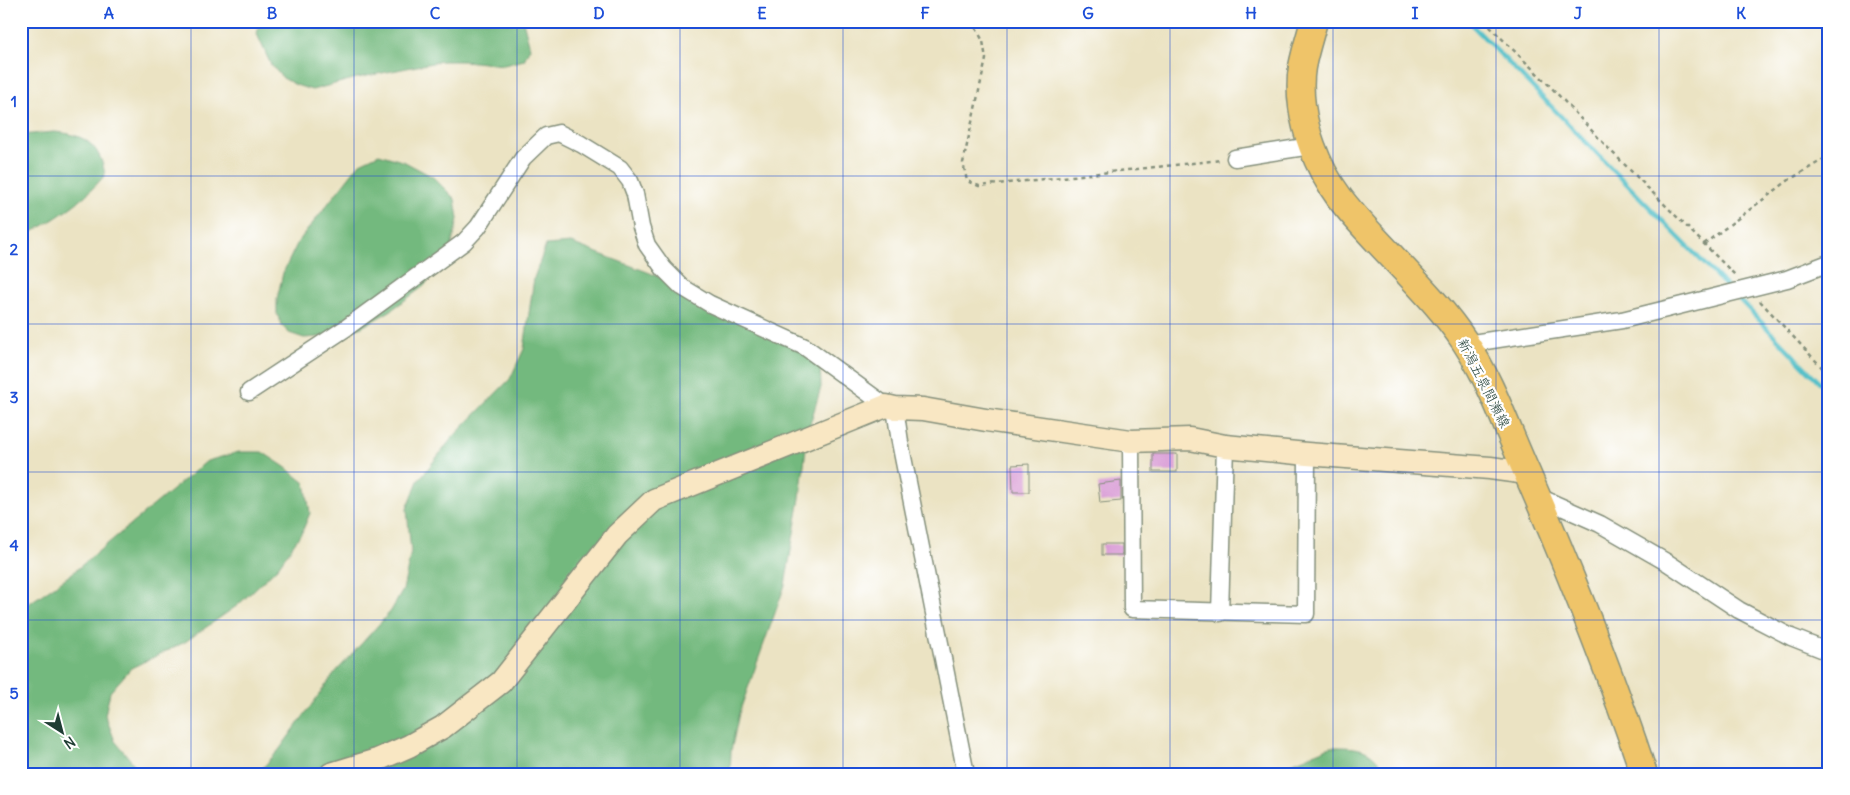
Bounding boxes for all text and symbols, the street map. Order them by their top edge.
text: A [104,3,114,23]
text: B [267,3,278,23]
text: C [430,3,441,23]
text: D [593,3,605,23]
text: E [757,3,767,23]
text: F [920,3,930,23]
text: G [1082,3,1094,23]
text: H [1245,3,1257,23]
text: I [1412,3,1419,23]
text: J [1574,3,1583,23]
text: K [1736,3,1746,23]
text: 1 [11,91,17,111]
text: 2 [10,239,19,259]
street label: 新潟五泉間瀬線 [1454,335,1514,431]
text: 3 [9,387,19,407]
text: 4 [9,535,19,555]
text: 5 [9,683,19,703]
north arrow [38,708,88,758]
text: N [60,732,79,753]

